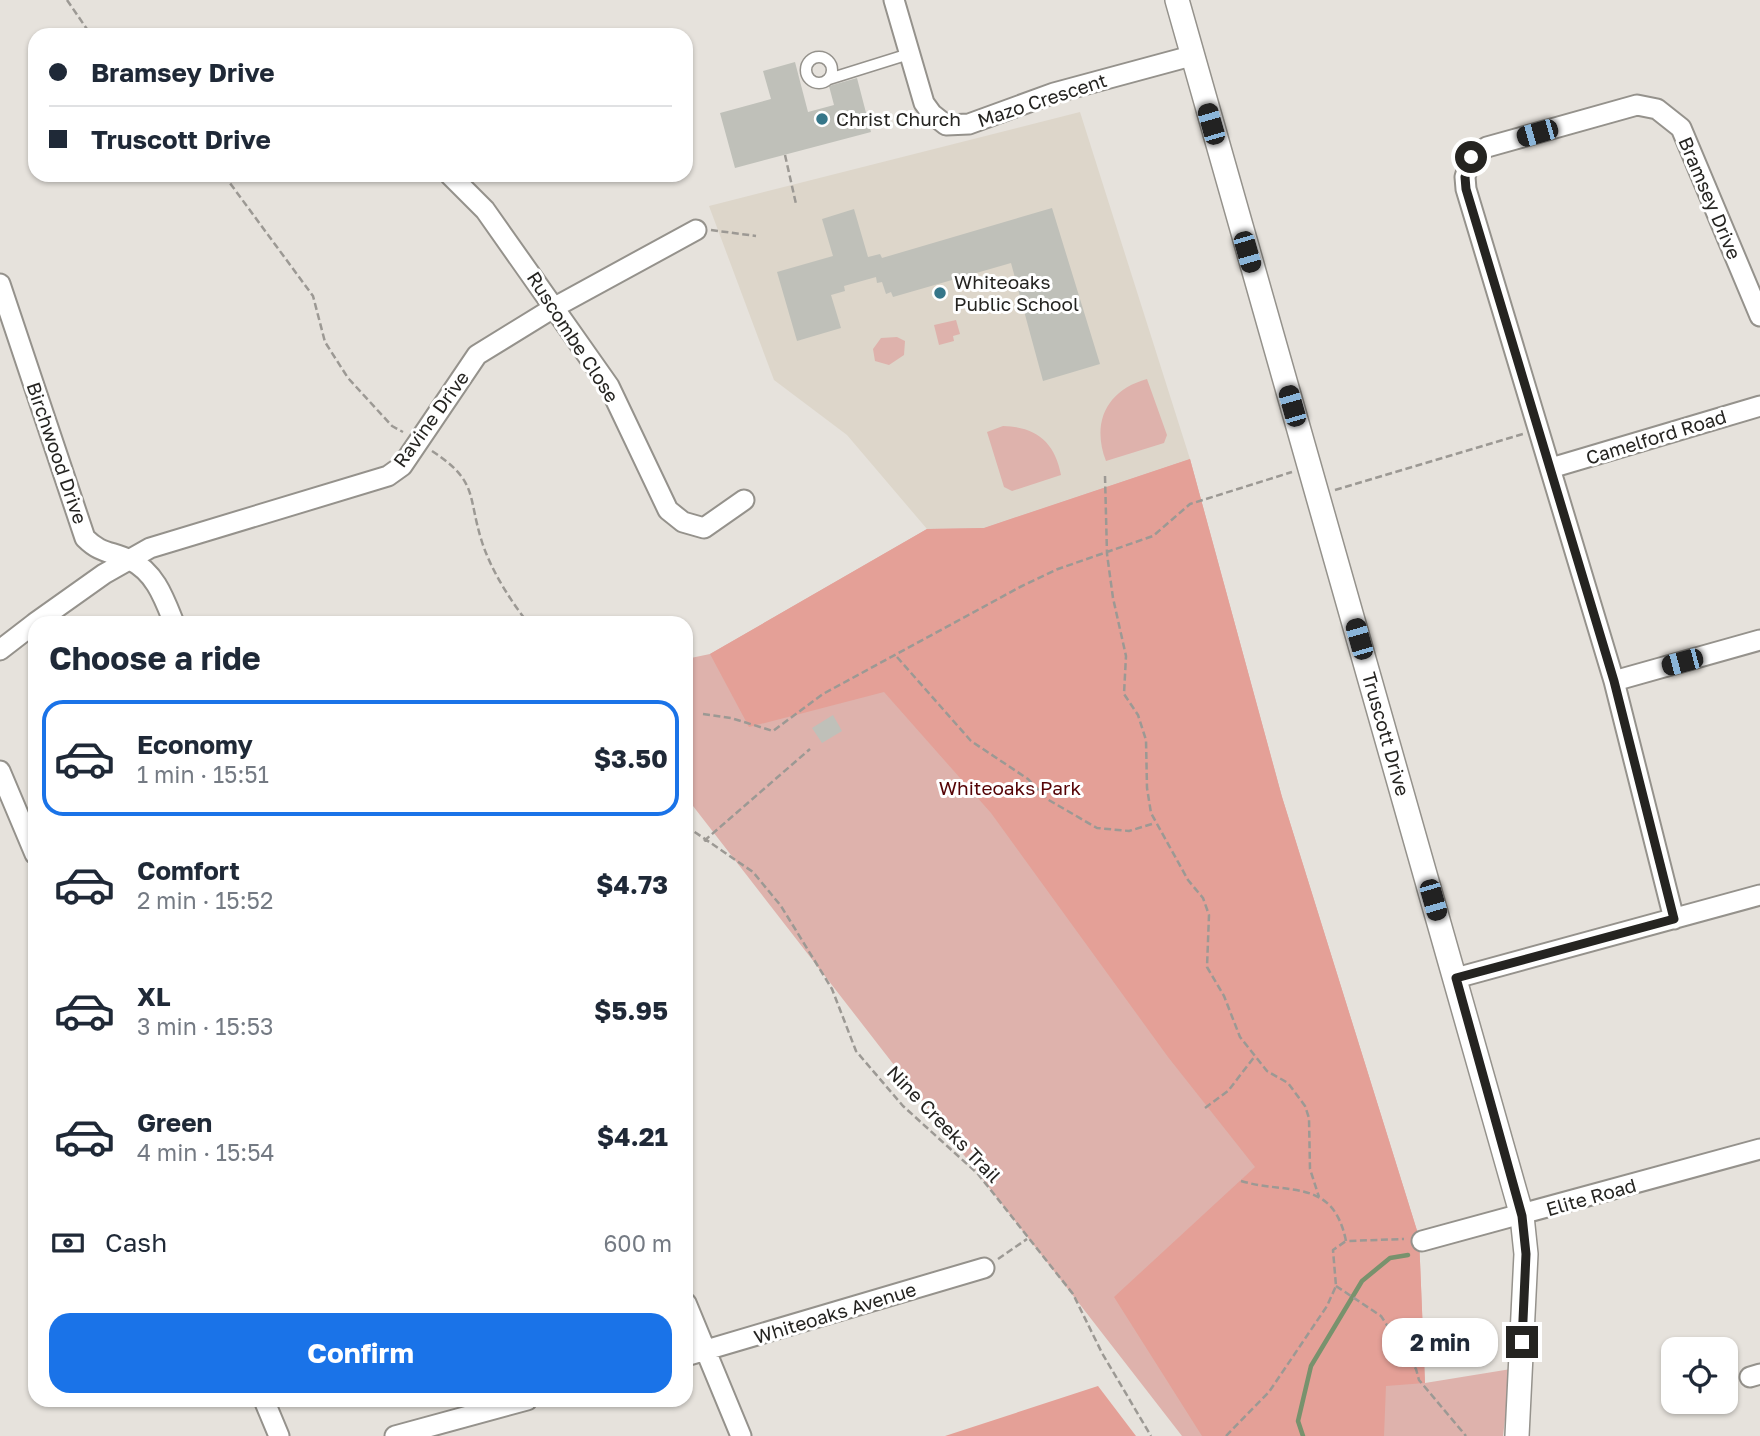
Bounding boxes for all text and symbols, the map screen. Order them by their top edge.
text: Bramsey Drive [91,57,275,88]
street label: Mazo Crescent [974,68,1109,131]
car [1196,101,1227,147]
place label: Christ Church [836,107,961,130]
marker: Christ Church [814,111,830,127]
car [1514,117,1561,149]
text: Truscott Drive [91,124,271,155]
street label: Bramsey Drive [1674,133,1747,262]
route start [1455,141,1487,173]
car [1232,229,1263,275]
street label: Ruscombe Close [523,267,624,406]
place label: Whiteoaks Public School [954,270,1079,315]
marker: Whiteoaks Public School [932,285,948,301]
street label: Ravine Drive [388,366,473,471]
street label: Birchwood Drive [22,379,93,527]
car [1277,383,1308,429]
street label: Camelford Road [1583,404,1729,469]
car [1344,616,1375,662]
text: Choose a ride [49,639,261,677]
car [1659,646,1706,678]
street label: Truscott Drive [1358,669,1415,798]
icon: car [53,727,116,790]
text: Economy [137,729,253,760]
text: $3.50 [594,743,668,774]
text: 1 min · 15:51 [137,760,269,788]
park label: Whiteoaks Park [939,776,1081,799]
icon: car [53,853,116,916]
text: Comfort [137,855,240,886]
text: $4.73 [596,869,668,900]
car [1418,877,1449,923]
text: 2 min · 15:52 [137,886,273,914]
icon: car [53,979,116,1042]
text: XL [137,981,171,1012]
text: $5.95 [594,995,668,1026]
text: 3 min · 15:53 [137,1012,273,1040]
street label: Nine Creeks Trail [883,1060,1006,1187]
icon: car [53,1105,116,1168]
text: Green [137,1107,212,1138]
text: $4.21 [597,1121,668,1152]
text: 4 min · 15:54 [137,1138,275,1166]
street label: Elite Road [1543,1173,1639,1220]
icon: cash [49,1224,87,1262]
text: Cash [105,1227,167,1258]
text: 600 m [603,1229,672,1257]
street label: Whiteoaks Avenue [751,1277,919,1348]
button: Confirm [49,1313,672,1393]
callout: 2 min [1382,1318,1498,1366]
route end [1506,1326,1538,1358]
text: 2 min [1410,1328,1470,1356]
map controls [1661,1337,1738,1414]
button: locate [1661,1337,1738,1414]

